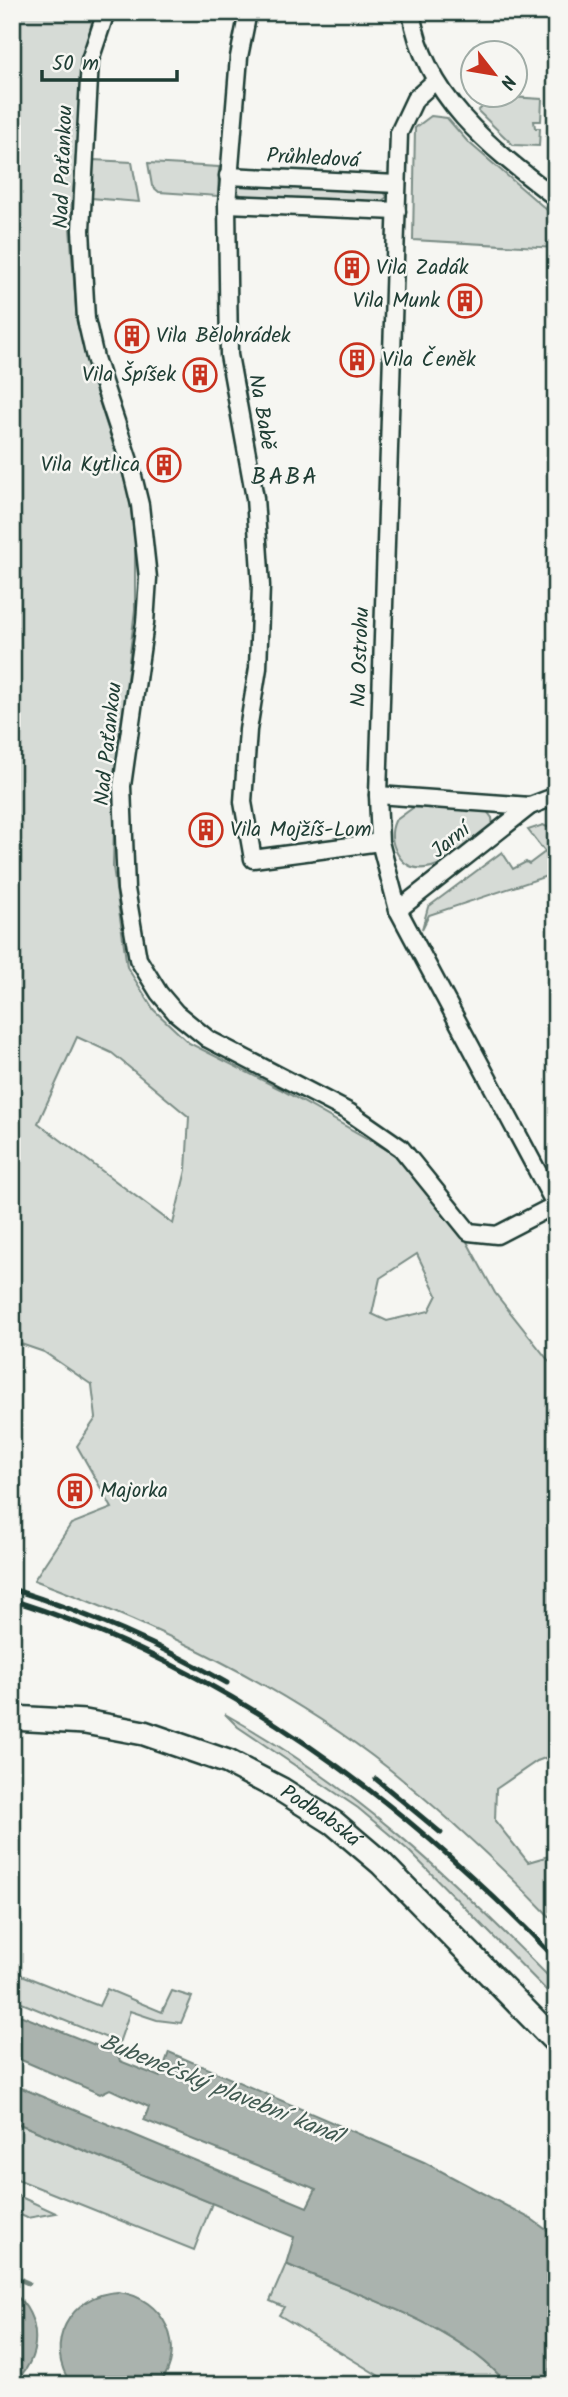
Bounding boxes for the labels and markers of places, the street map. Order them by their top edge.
building icon: Vila Zadák [333,249,371,287]
place label: Vila Zadák [376,252,469,285]
building icon: Vila Munk [446,282,484,320]
place label: Vila Munk [353,285,440,318]
building icon: Vila Bělohrádek [113,317,151,355]
place label: Vila Bělohrádek [156,320,291,353]
building icon: Vila Čeněk [338,341,376,379]
place label: Vila Čeněk [382,344,476,377]
building icon: Vila Špíšek [181,356,219,394]
place label: Vila Špíšek [82,359,176,392]
building icon: Vila Kytlica [145,446,183,484]
place label: Vila Kytlica [41,449,140,482]
building icon: Vila Mojžíš-Lom [187,811,225,849]
place label: Vila Mojžíš-Lom [230,814,371,847]
building icon: Majorka [56,1472,94,1510]
place label: Majorka [100,1475,168,1508]

